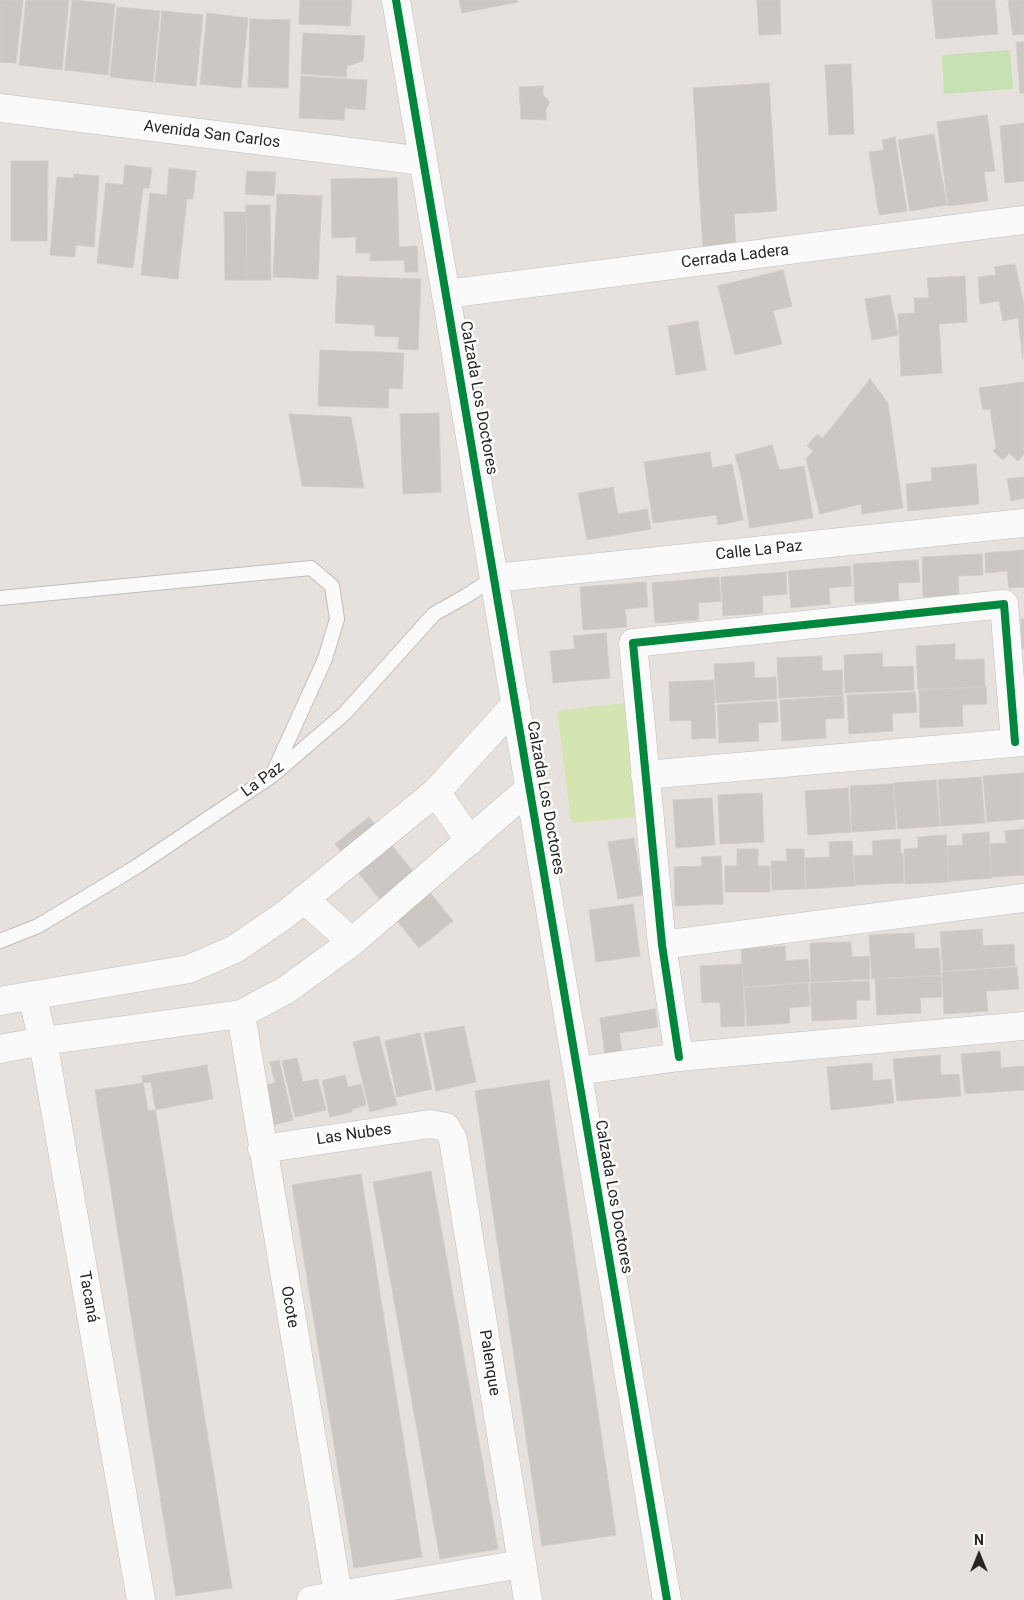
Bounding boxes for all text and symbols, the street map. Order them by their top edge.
street label: Avenida San Carlos [143,117,281,153]
street label: Cerrada Ladera [680,241,790,273]
street label: Calzada Los Doctores [455,320,501,476]
street label: Calle La Paz [715,537,803,565]
street label: Calzada Los Doctores [522,720,568,876]
street label: La Paz [238,758,288,802]
street label: Calzada Los Doctores [590,1119,636,1275]
street label: Las Nubes [315,1120,393,1150]
street label: Tacaná [74,1270,102,1324]
street label: Ocote [276,1285,302,1329]
street label: Palenque [474,1329,504,1397]
north arrow [954,1530,1004,1580]
text: N [974,1532,984,1548]

